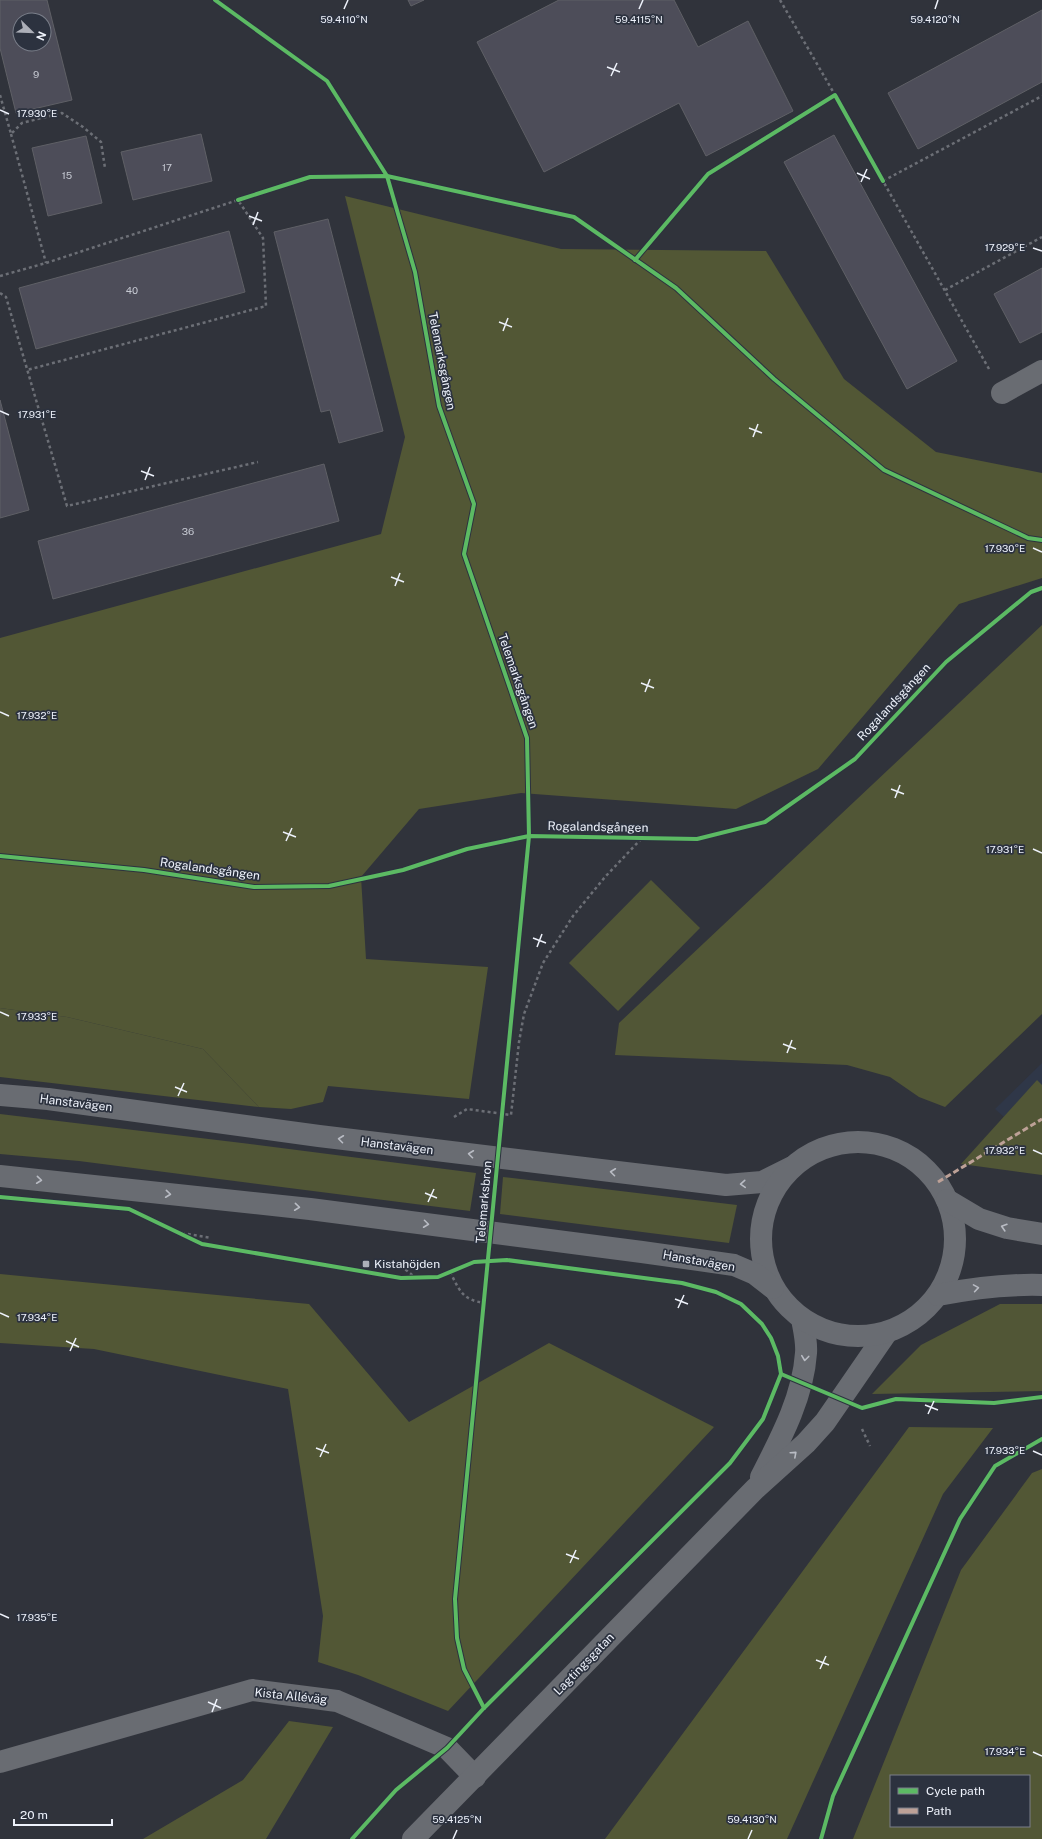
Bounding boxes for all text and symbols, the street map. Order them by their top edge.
north arrow [12,12,52,52]
text: 59.4110°N [320,13,368,25]
text: 59.4115°N [615,13,663,25]
text: 59.4120°N [910,13,960,25]
text: N [34,30,48,42]
house number: 9 [33,68,39,80]
text: 17.930°E [17,107,57,119]
house number: 17 [162,161,172,173]
house number: 15 [62,169,72,181]
text: 17.929°E [985,241,1025,253]
house number: 40 [126,284,138,296]
street label: Telemarksgången [426,311,458,411]
text: 17.931°E [18,408,56,420]
house number: 36 [182,525,194,537]
text: 17.930°E [985,542,1025,554]
street label: Telemarksgången [495,632,541,730]
street label: Rogalandsgången [855,660,934,744]
text: 17.932°E [17,709,57,721]
street label: Rogalandsgången [547,819,649,835]
text: 17.931°E [986,843,1024,855]
street label: Rogalandsgången [159,855,261,883]
text: 17.933°E [17,1010,57,1022]
street label: Hanstavägen [39,1092,113,1114]
one-way arrow [338,1135,344,1144]
street label: Hanstavägen [360,1135,434,1157]
text: 17.932°E [985,1144,1025,1156]
one-way arrow [467,1150,474,1159]
street label: Telemarksbron [473,1160,495,1244]
one-way arrow [610,1168,617,1177]
one-way arrow [36,1175,42,1184]
one-way arrow [740,1179,746,1188]
one-way arrow [165,1189,171,1198]
one-way arrow [294,1202,300,1211]
one-way arrow [423,1219,429,1228]
one-way arrow [1001,1223,1008,1232]
street label: Hanstavägen [662,1248,736,1274]
place label: Kistahöjden [374,1257,440,1271]
marker: Kistahöjden [361,1259,371,1269]
one-way arrow [973,1284,979,1293]
text: 17.934°E [17,1311,57,1323]
one-way arrow [801,1355,810,1361]
text: 17.933°E [985,1444,1025,1456]
one-way arrow [790,1451,797,1458]
text: 17.935°E [17,1611,57,1623]
street label: Lagtingsgatan [551,1630,617,1698]
street label: Kista Alléväg [254,1685,328,1707]
text: 17.934°E [985,1745,1025,1757]
legend [890,1775,1030,1827]
text: Cycle path [926,1784,985,1798]
scale bar [14,1801,112,1827]
text: Path [926,1804,952,1818]
text: 20 m [20,1808,48,1822]
text: 59.4125°N [432,1813,482,1825]
text: 59.4130°N [727,1813,777,1825]

